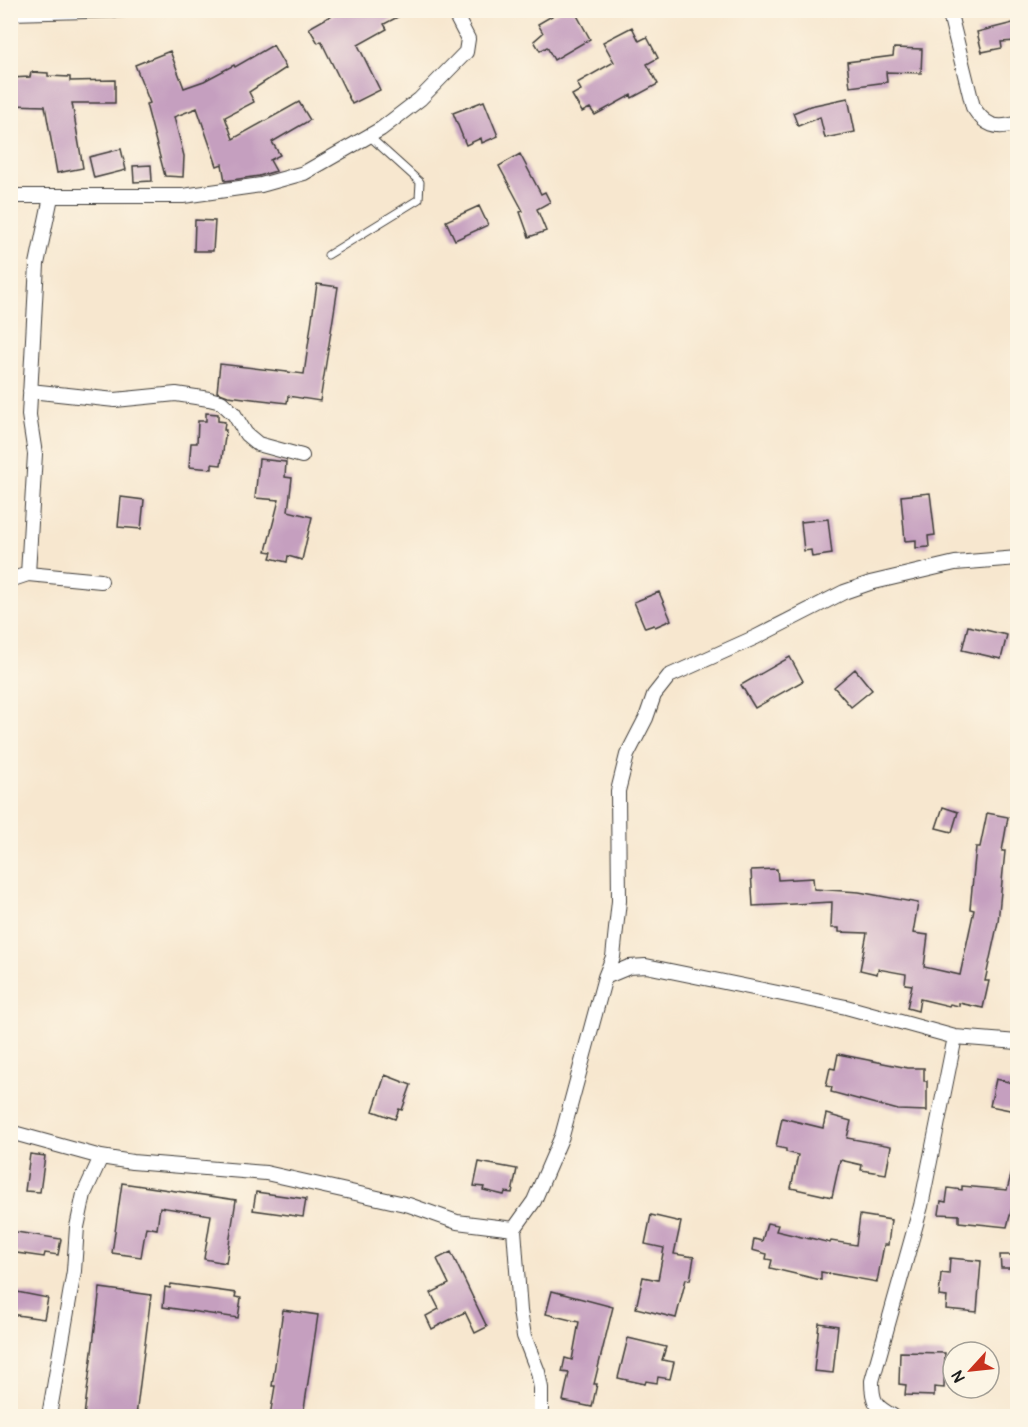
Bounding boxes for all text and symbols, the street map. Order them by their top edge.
north arrow [941,1340,1001,1400]
text: N [947,1367,970,1386]

